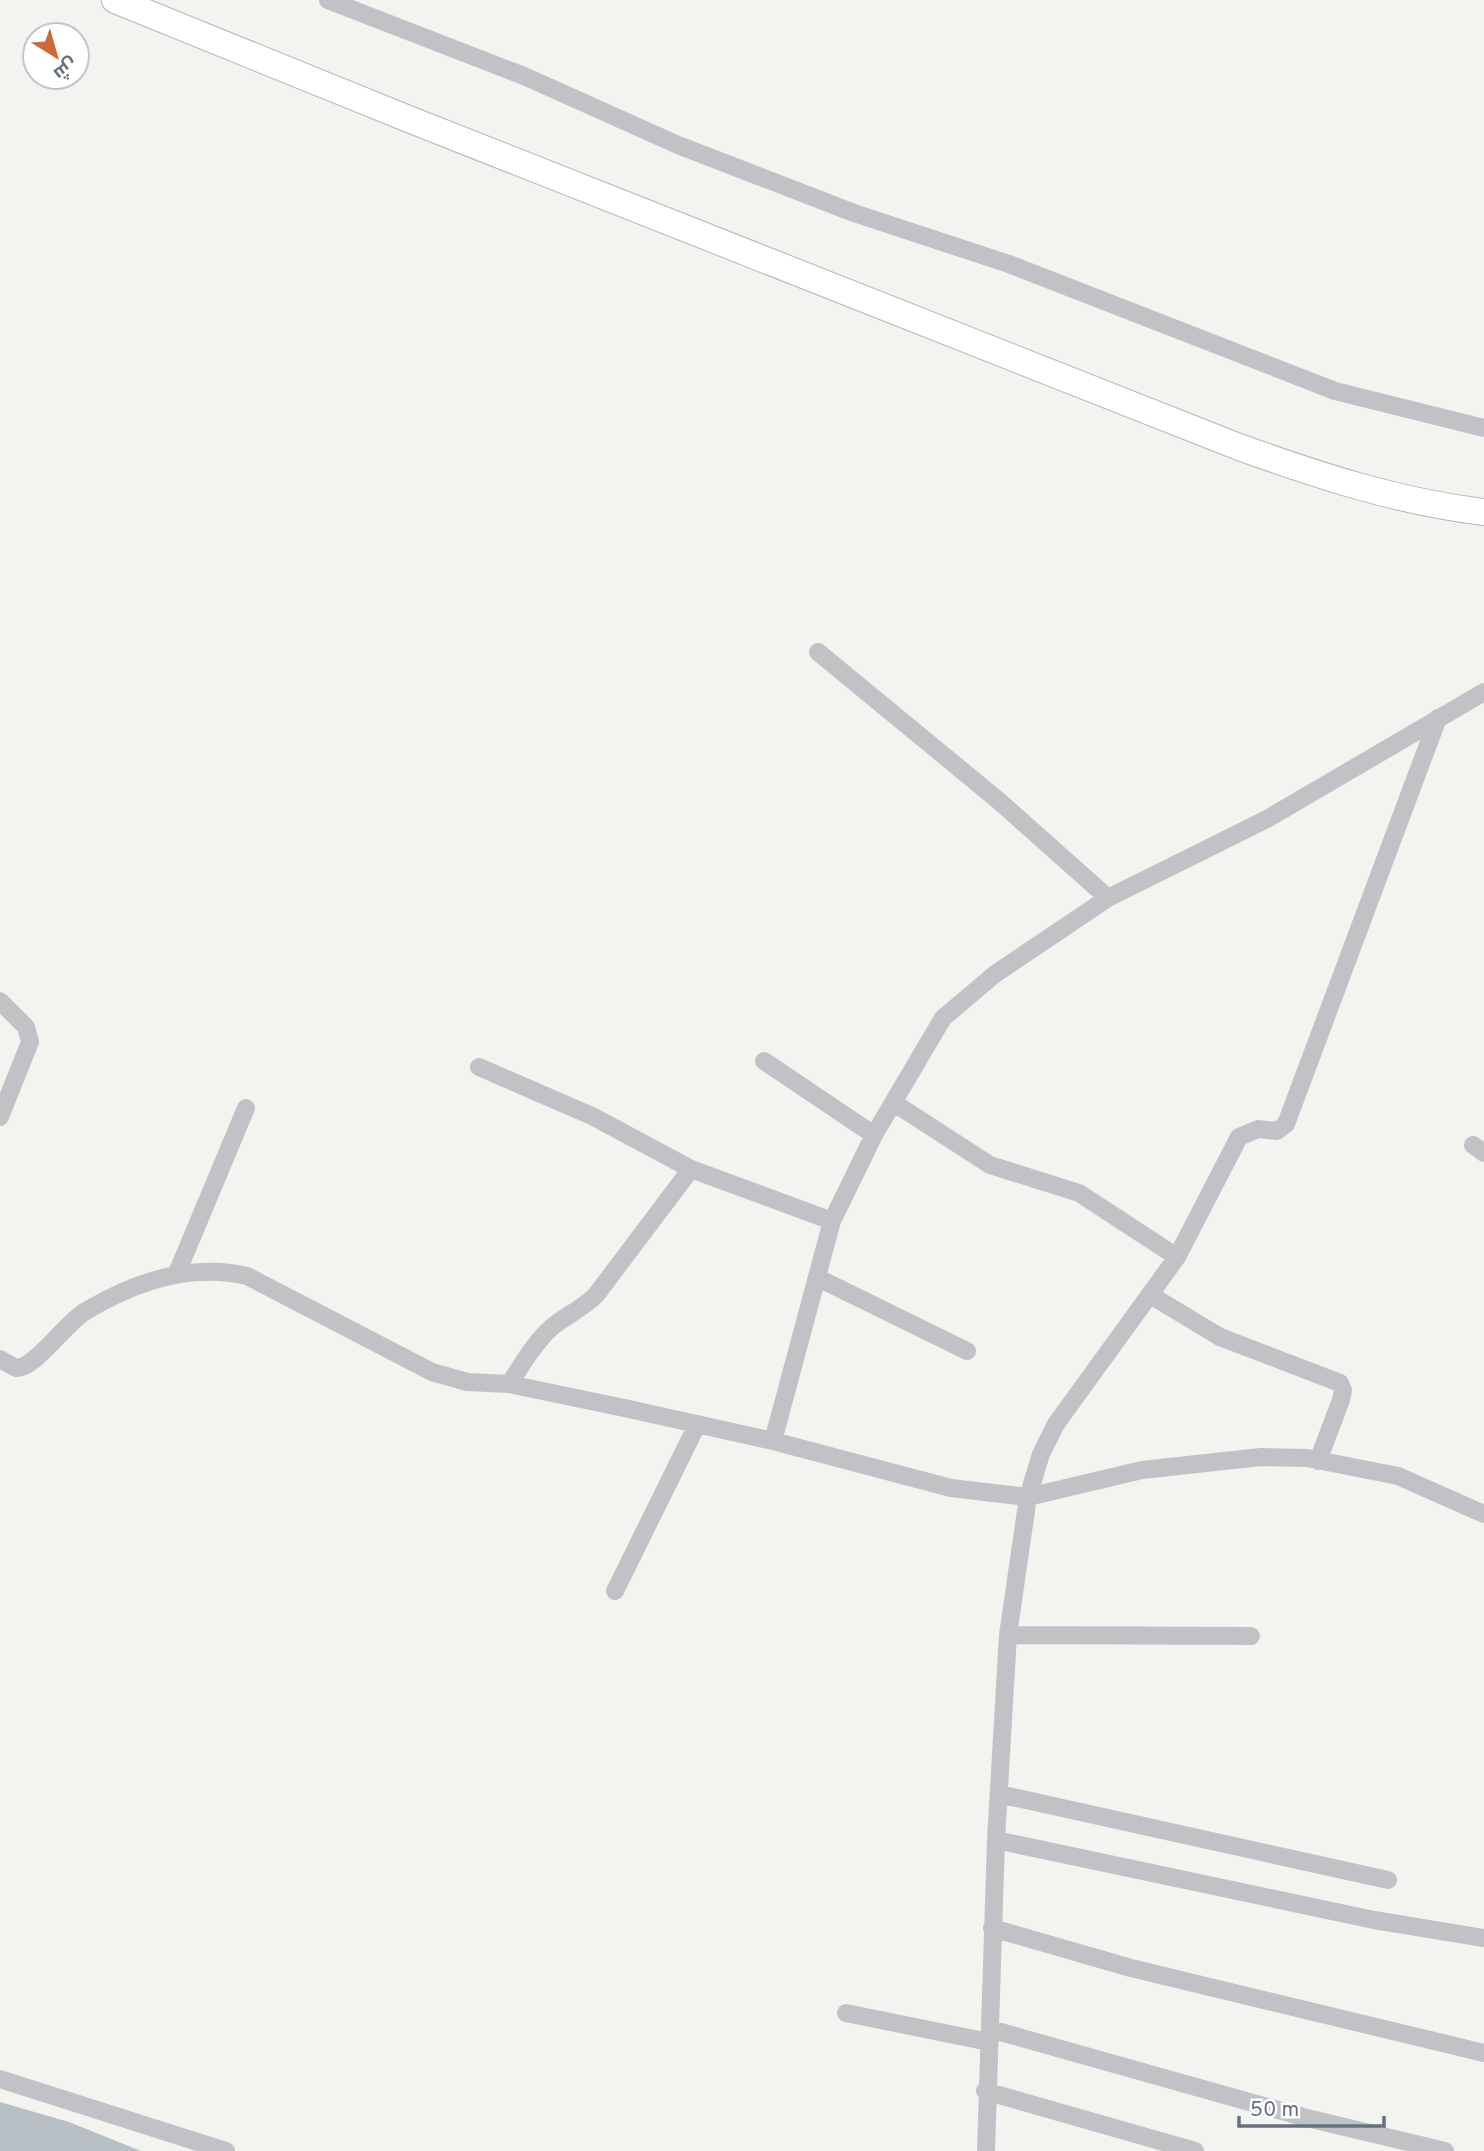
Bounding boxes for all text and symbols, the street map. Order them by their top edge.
north arrow [21,21,91,91]
text: ش [48,51,82,85]
scale bar [1239,2084,1384,2128]
text: 50 m [1250,2097,1299,2124]

